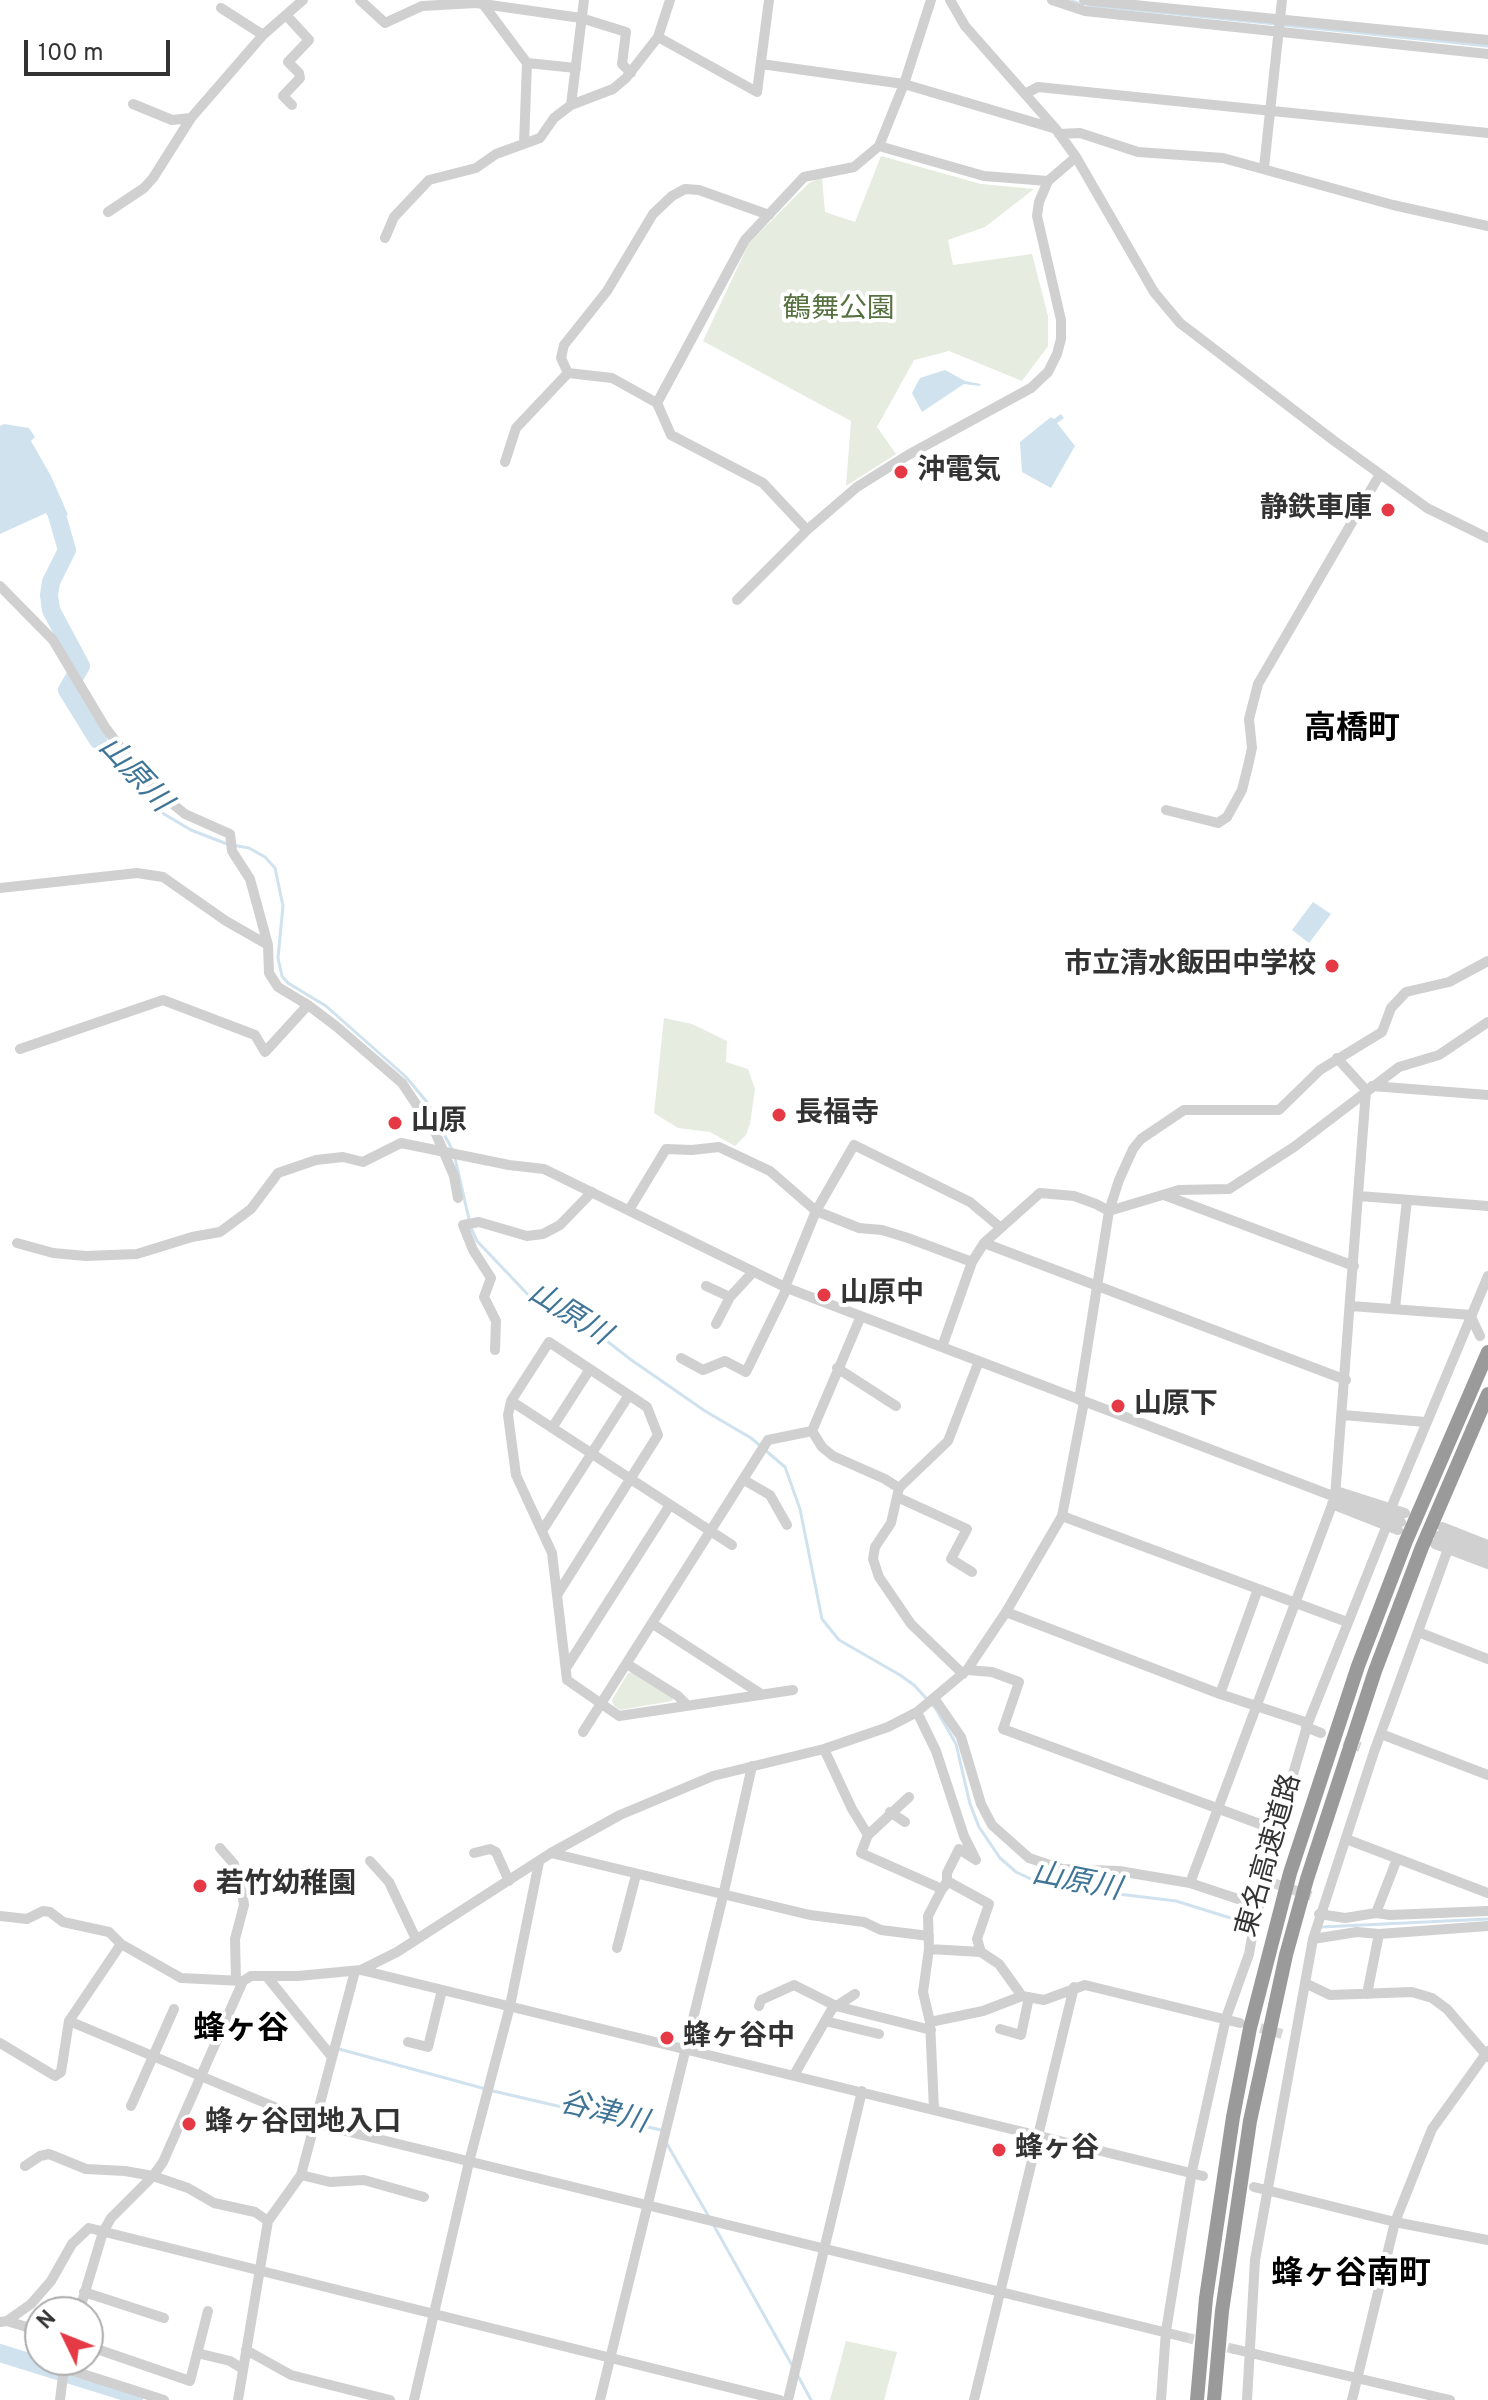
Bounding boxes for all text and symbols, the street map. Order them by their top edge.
scale bar [28,24,174,74]
text: 100 m [38,39,104,69]
park label: 鶴舞公園 [783,294,895,328]
place label: 沖電気 [917,455,1001,489]
marker: 沖電気 [892,463,910,481]
place label: 静鉄車庫 [1260,493,1372,527]
marker: 静鉄車庫 [1379,501,1397,519]
district label: 高橋町 [1304,713,1400,751]
water label: 山原川 [89,731,177,821]
place label: 市立清水飯田中学校 [1064,949,1316,983]
marker: 市立清水飯田中学校 [1323,957,1341,975]
place label: 長福寺 [795,1098,879,1132]
place label: 山原 [411,1106,467,1140]
marker: 長福寺 [770,1106,788,1124]
marker: 山原 [386,1114,404,1132]
water label: 山原川 [520,1277,616,1355]
place label: 山原中 [840,1278,924,1312]
marker: 山原中 [815,1286,833,1304]
place label: 山原下 [1134,1389,1218,1423]
marker: 山原下 [1109,1397,1127,1415]
street label: 東名高速道路 [1232,1771,1310,1941]
water label: 山原川 [1028,1858,1124,1910]
place label: 若竹幼稚園 [216,1869,356,1903]
marker: 若竹幼稚園 [191,1877,209,1895]
district label: 蜂ヶ谷 [193,2013,289,2051]
place label: 蜂ヶ谷中 [683,2021,795,2055]
marker: 蜂ヶ谷中 [658,2029,676,2047]
water label: 谷津川 [555,2087,651,2143]
place label: 蜂ヶ谷団地入口 [205,2107,401,2141]
marker: 蜂ヶ谷団地入口 [180,2115,198,2133]
place label: 蜂ヶ谷 [1015,2133,1099,2167]
marker: 蜂ヶ谷 [990,2141,1008,2159]
district label: 蜂ヶ谷南町 [1271,2258,1431,2296]
north arrow [24,2296,104,2376]
text: N [32,2306,63,2336]

